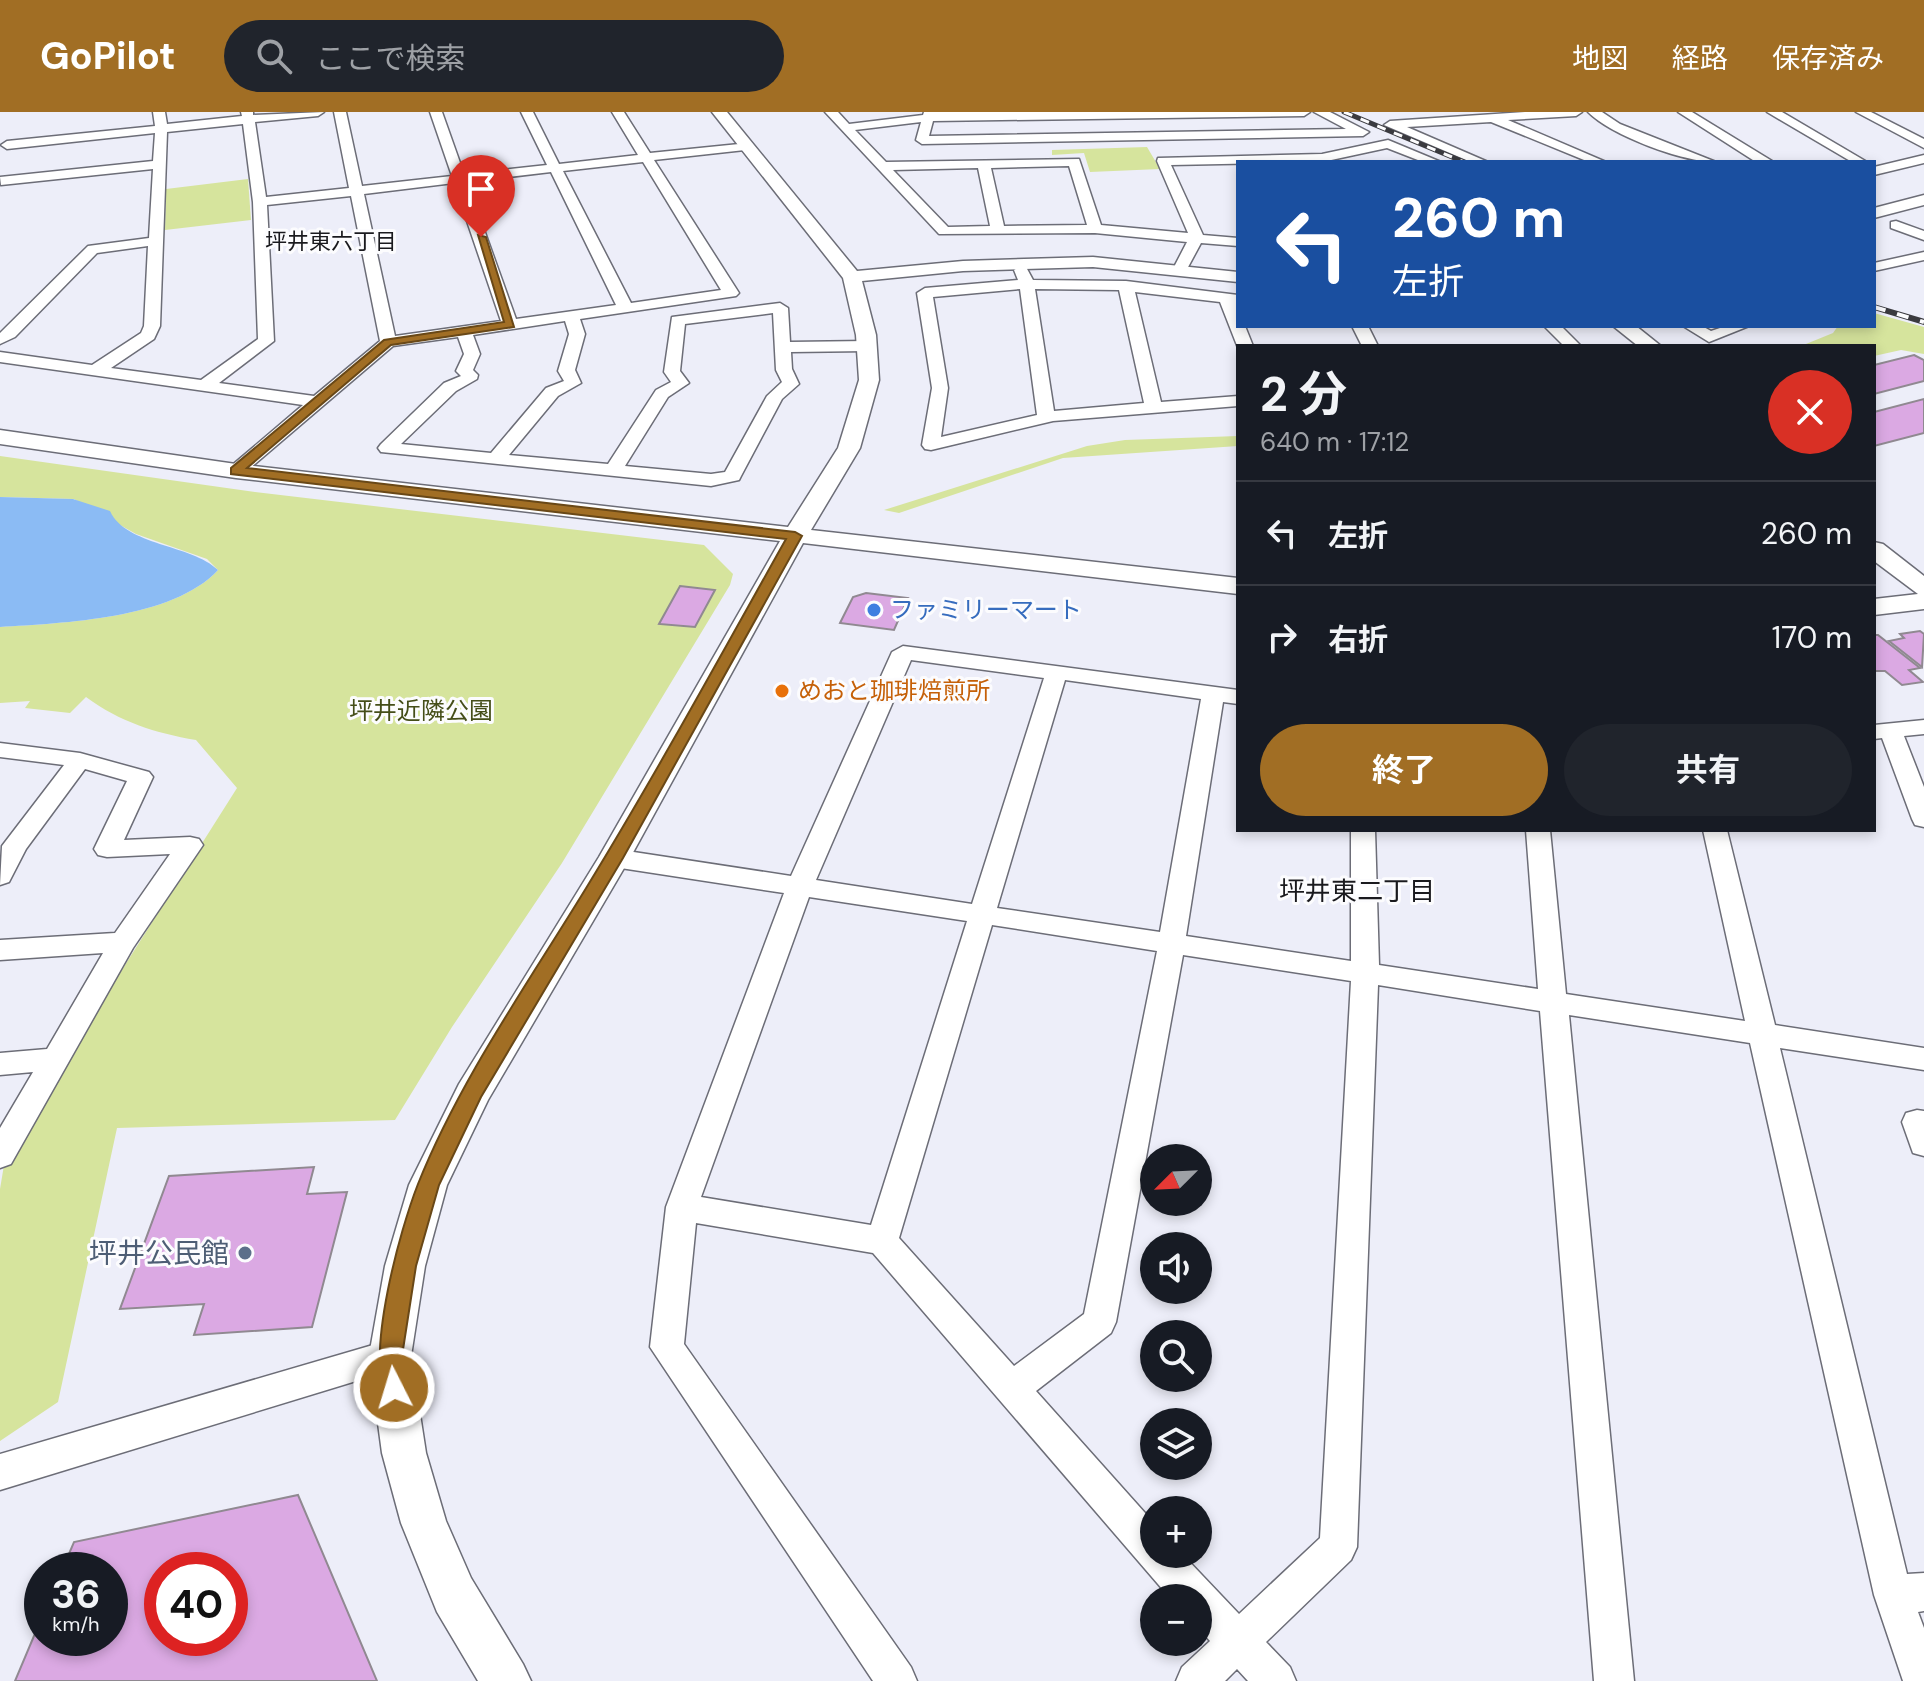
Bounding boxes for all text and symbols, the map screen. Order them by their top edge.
search box [224,20,784,92]
text: GoPilot [40,31,176,81]
icon: search [252,34,296,78]
text: ここで検索 [316,39,466,78]
text: 地図 [1572,40,1628,77]
text: 経路 [1672,40,1728,77]
text: 保存済み [1772,40,1884,77]
pin [447,155,515,237]
icon: arrive [459,167,503,211]
text: 260 m [1392,181,1565,254]
icon: left [1260,192,1364,296]
district label: 坪井東六丁目 [265,227,397,256]
text: 左折 [1392,258,1464,305]
text: 2 分 [1260,363,1347,426]
button: close [1768,370,1852,454]
text: 640 m · 17:12 [1260,425,1409,459]
icon: left [1260,511,1304,555]
text: 260 m [1761,514,1852,553]
text: 左折 [1328,516,1388,555]
place label: ファミリーマート [890,594,1082,625]
marker: ファミリーマート [865,601,883,619]
icon: right [1260,615,1304,659]
text: 170 m [1772,618,1852,657]
text: 右折 [1328,620,1388,659]
place label: めおと珈琲焙煎所 [798,675,990,706]
marker: めおと珈琲焙煎所 [773,682,791,700]
park label: 坪井近隣公園 [349,695,493,726]
button: 終了 [1260,724,1548,816]
button: 共有 [1564,724,1852,816]
district label: 坪井東二丁目 [1279,874,1435,908]
north arrow [1140,1144,1212,1216]
map controls [1140,1144,1212,1656]
button: sound [1140,1232,1212,1304]
place label: 坪井公民館 [89,1235,229,1272]
marker: 坪井公民館 [236,1244,254,1262]
button: search [1140,1320,1212,1392]
position arrow [352,1346,436,1430]
button: layers [1140,1408,1212,1480]
button: + [1140,1496,1212,1568]
speed limit sign: 40 [144,1552,248,1656]
text: 36 [51,1568,101,1620]
button: − [1140,1584,1212,1656]
text: km/h [52,1611,100,1637]

